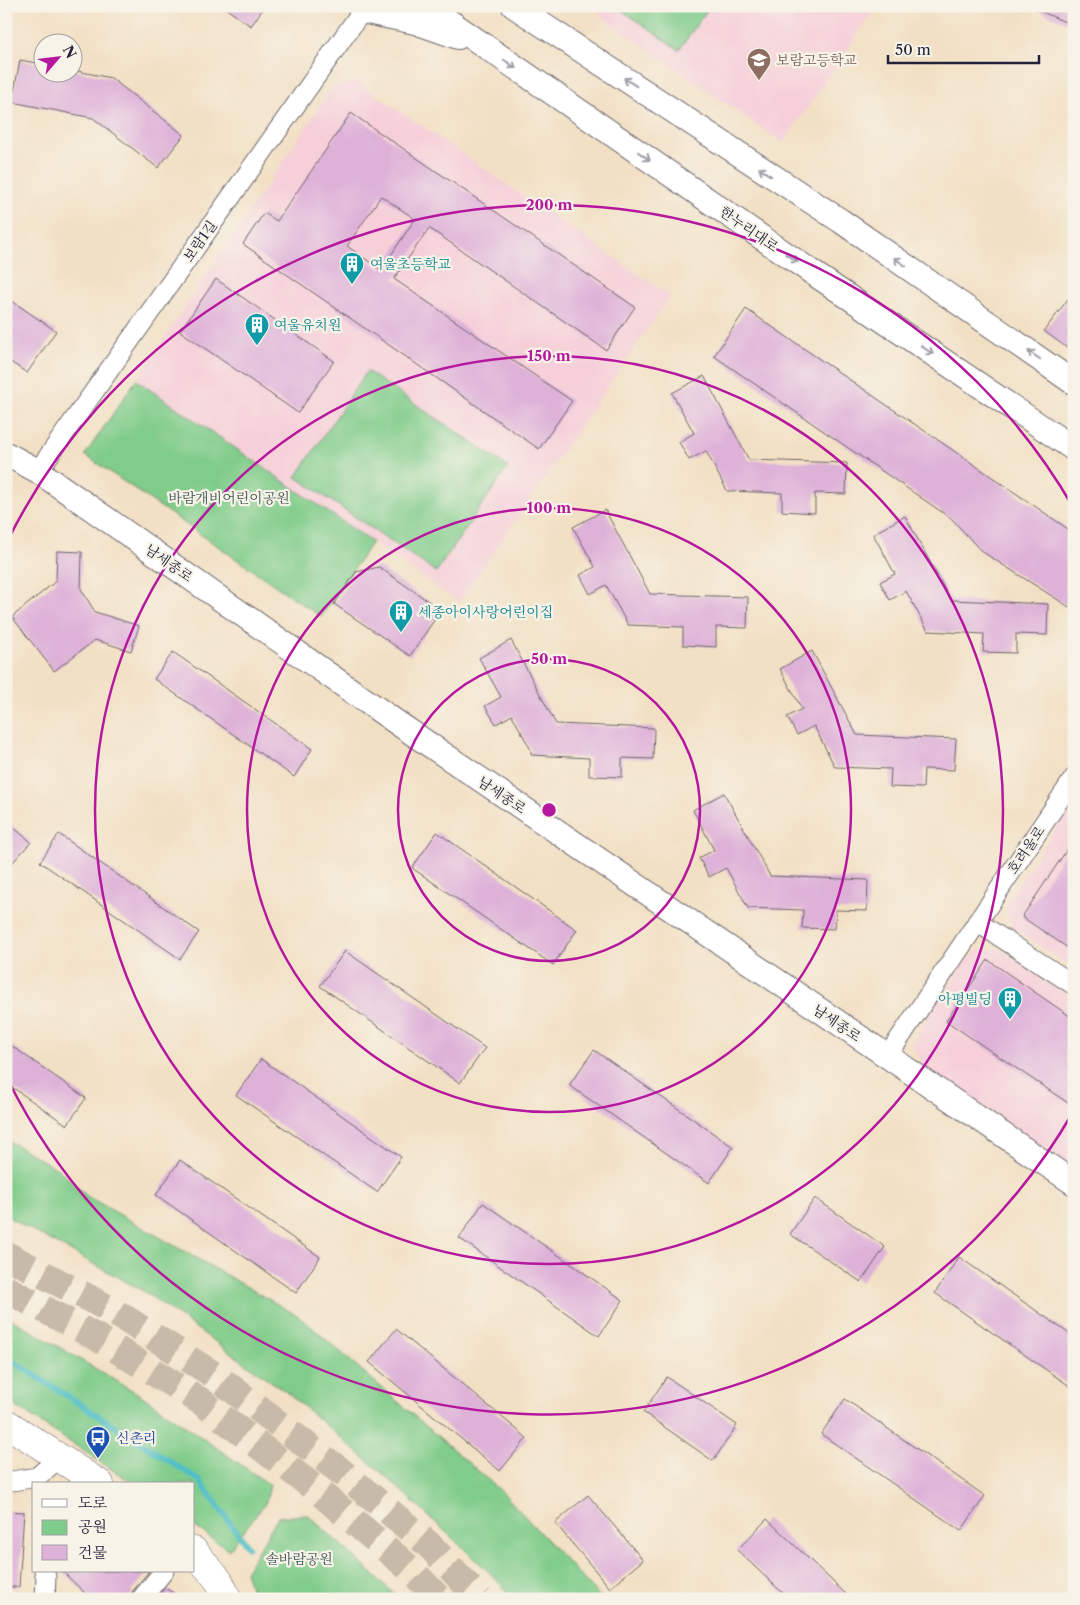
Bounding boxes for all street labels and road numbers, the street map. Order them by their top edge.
street label: 한누리대로 [716,202,782,256]
street label: 보람1길 [179,217,221,265]
street label: 남세종로 [142,540,197,586]
street label: 남세종로 [475,772,530,818]
street label: 호려울로 [1003,822,1049,877]
street label: 남세종로 [810,1000,865,1046]

